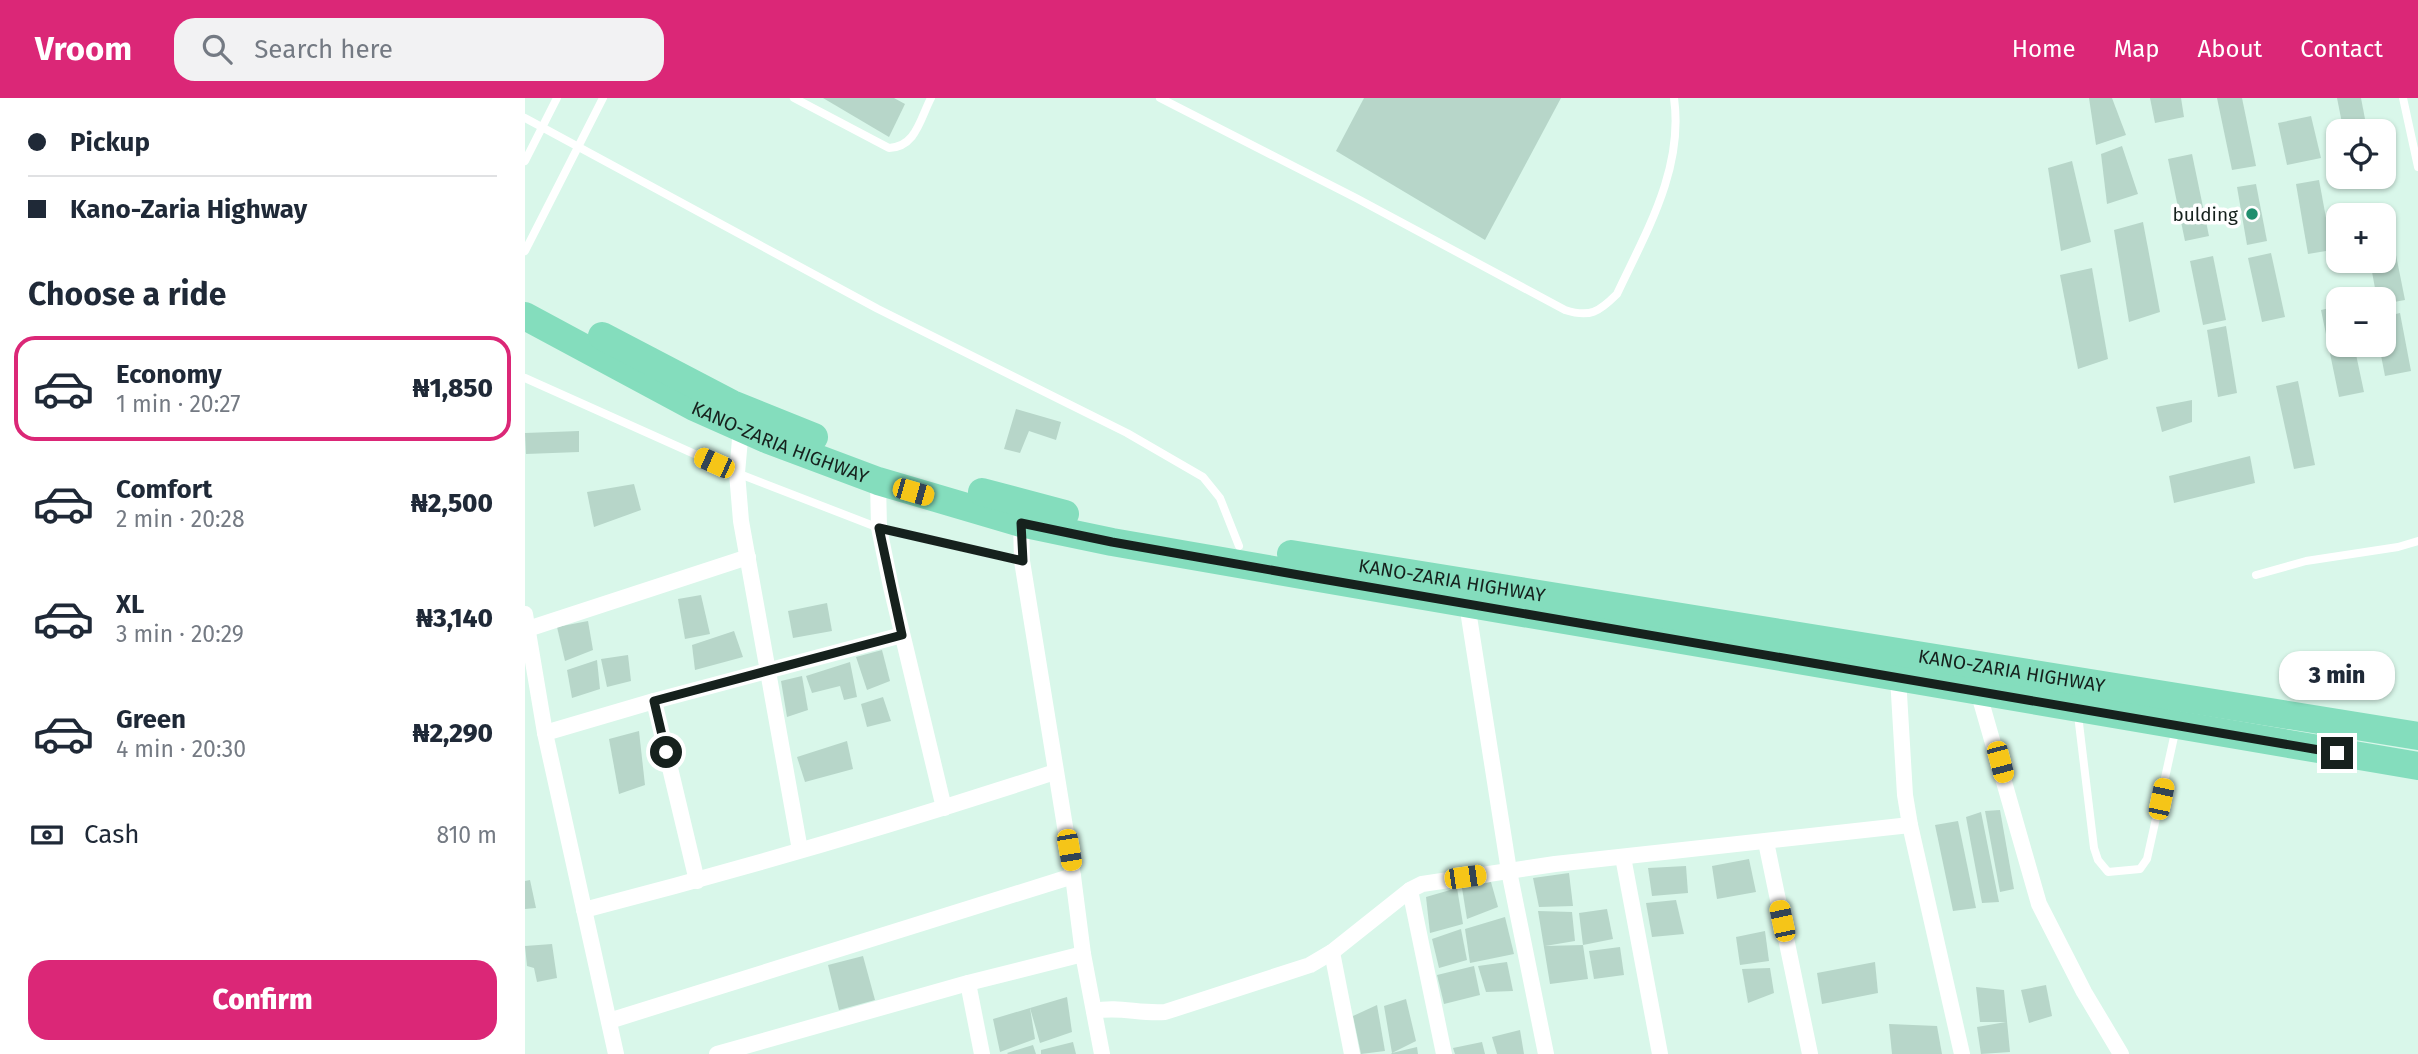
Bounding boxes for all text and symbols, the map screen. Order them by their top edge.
search box [174,18,664,81]
text: Vroom [35,29,132,69]
icon: search [198,30,236,68]
text: Search here [254,34,393,65]
text: Home [2012,35,2076,63]
text: Map [2114,35,2160,63]
text: About [2198,35,2262,63]
text: Contact [2300,35,2383,63]
map controls [2326,119,2396,357]
button: locate [2326,119,2396,189]
text: Pickup [70,127,150,158]
text: Kano-Zaria Highway [70,194,307,225]
place label: bulding [2172,203,2238,226]
button: + [2326,203,2396,273]
marker: bulding [2244,206,2260,222]
text: Choose a ride [28,275,226,313]
button: − [2326,287,2396,357]
icon: car [32,357,95,420]
text: Economy [116,359,222,390]
text: ₦1,850 [413,373,493,404]
text: 1 min · 20:27 [116,390,241,418]
street label: KANO-ZARIA HIGHWAY [688,396,872,488]
car [691,445,738,481]
icon: car [32,472,95,535]
text: Comfort [116,474,212,505]
car [890,476,937,508]
text: ₦2,500 [411,488,493,519]
text: 2 min · 20:28 [116,505,245,533]
street label: KANO-ZARIA HIGHWAY [1357,554,1547,606]
icon: car [32,587,95,650]
text: XL [116,589,144,620]
text: ₦3,140 [416,603,493,634]
text: 3 min · 20:29 [116,620,244,648]
street label: KANO-ZARIA HIGHWAY [1917,644,2107,697]
callout: 3 min [2279,652,2395,700]
text: 3 min [2309,661,2365,689]
icon: car [32,702,95,765]
text: Green [116,704,186,735]
text: ₦2,290 [413,718,493,749]
text: 4 min · 20:30 [116,735,246,763]
route start [650,736,682,768]
route end [2321,737,2353,769]
car [1985,739,2016,785]
car [2147,776,2176,822]
icon: cash [28,816,66,854]
text: Cash [84,819,140,850]
text: 810 m [436,821,497,849]
car [1056,827,1083,873]
car [1443,864,1488,890]
car [1768,898,1797,944]
button: Confirm [28,960,497,1040]

